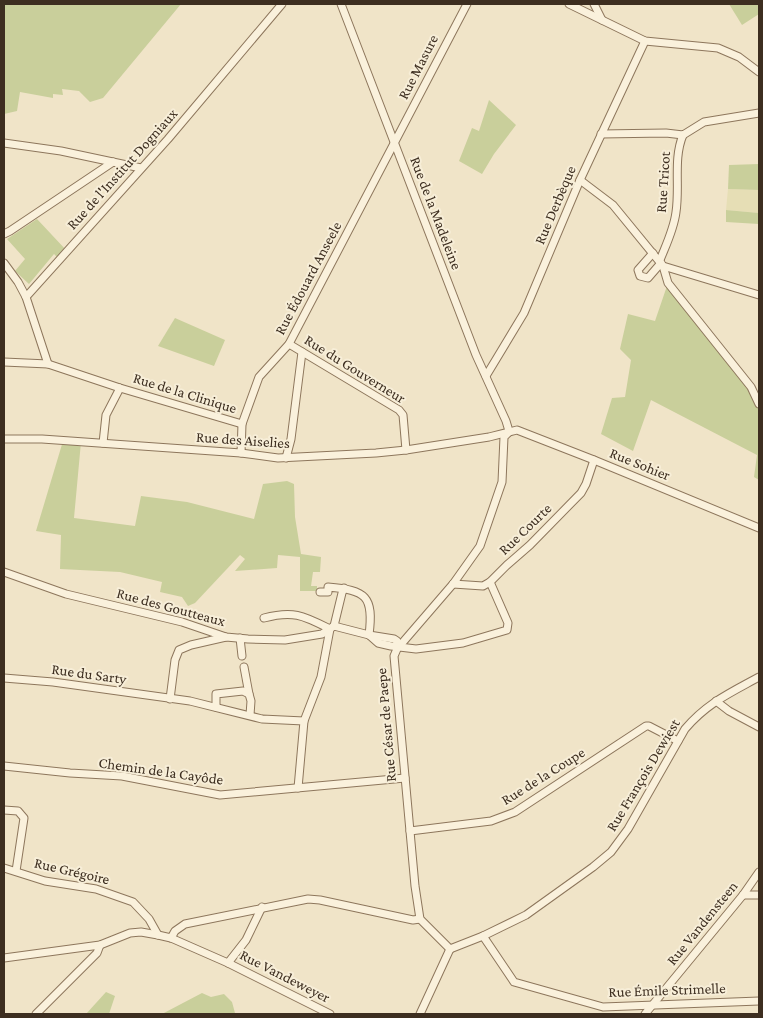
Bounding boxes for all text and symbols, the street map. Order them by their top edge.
street label: Rue Masure [395,32,441,102]
street label: Rue de l'Institut Dogniaux [64,105,181,233]
street label: Rue Tricot [653,150,673,213]
street label: Rue de la Madeleine [407,154,465,272]
street label: Rue Derbèque [531,163,580,247]
street label: Rue Édouard Anseele [271,218,345,337]
street label: Rue du Gouverneur [302,332,409,407]
street label: Rue de la Clinique [131,370,239,417]
street label: Rue des Aiselies [196,429,291,451]
street label: Rue Sohier [607,445,673,484]
street label: Rue Courte [496,500,555,558]
street label: Rue des Goutteaux [115,585,227,629]
street label: Rue du Sarty [50,661,127,688]
street label: Rue César de Paepe [373,667,400,783]
street label: Rue François Dewiest [603,715,684,835]
street label: Rue de la Coupe [498,744,588,809]
street label: Chemin de la Cayôde [98,754,225,789]
street label: Rue Grégoire [33,855,112,888]
street label: Rue Vandensteen [663,878,741,968]
street label: Rue Vandeweyer [237,946,333,1007]
street label: Rue Émile Strimelle [608,980,726,1000]

